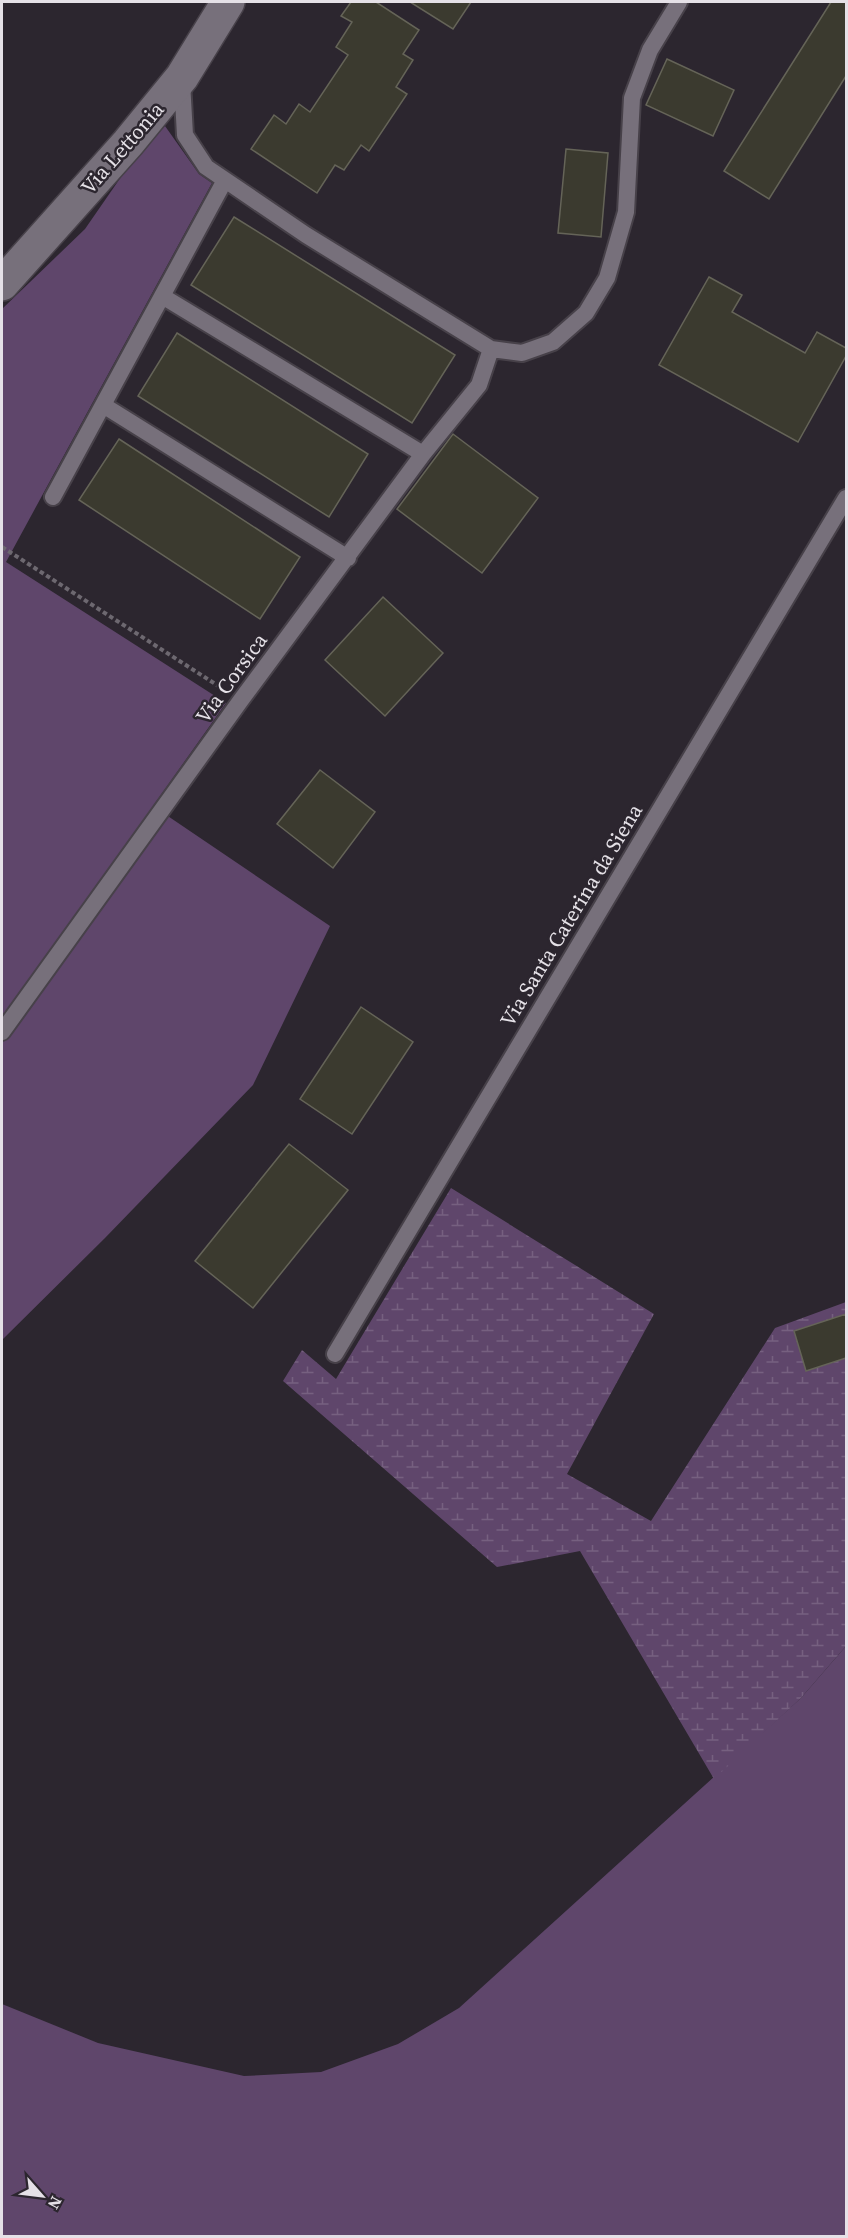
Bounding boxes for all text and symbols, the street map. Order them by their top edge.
street label: Via Lettonia [74,95,170,200]
street label: Via Corsica [188,627,274,729]
street label: Via Santa Caterina da Siena [493,798,649,1032]
north arrow [12,2166,72,2226]
text: N [43,2193,68,2214]

